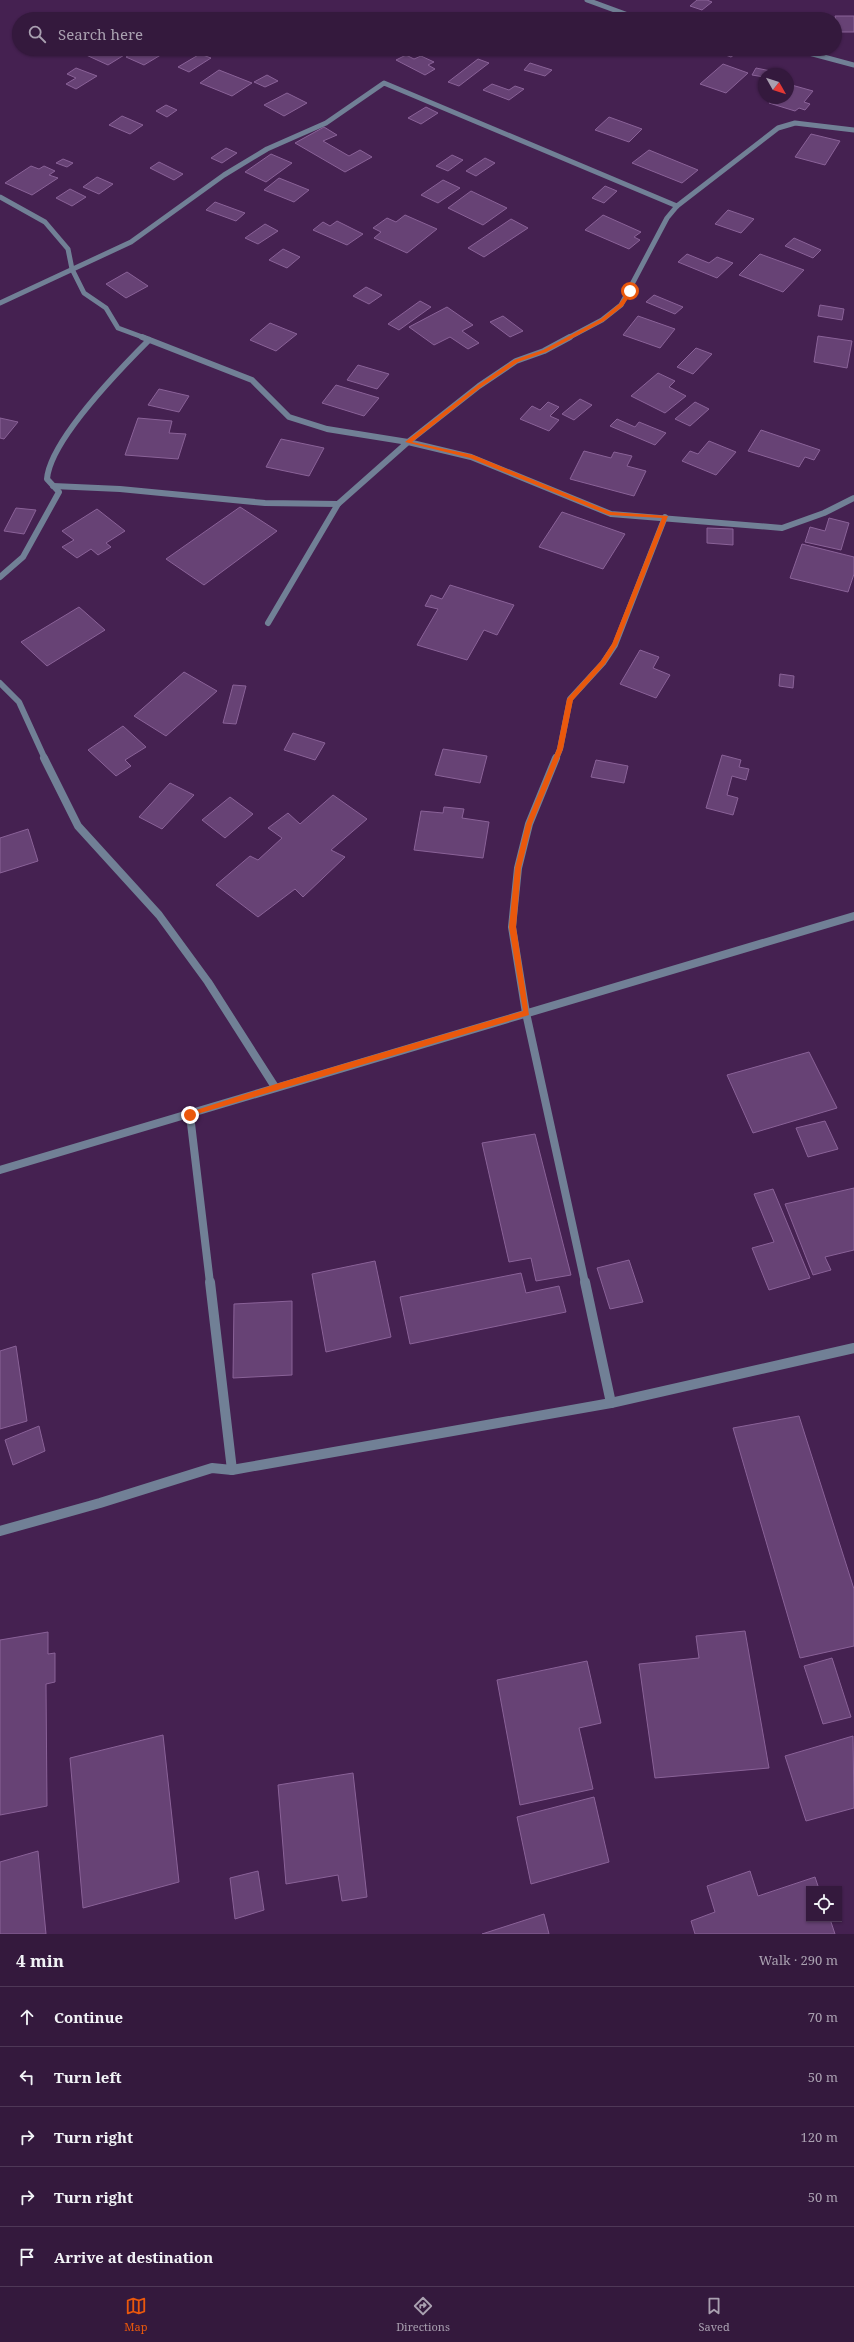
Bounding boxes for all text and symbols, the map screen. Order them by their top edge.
search box [12,12,842,56]
icon: search [26,23,48,45]
text: Search here [58,24,143,44]
north arrow [758,68,794,104]
route start [621,282,639,300]
route end [181,1106,199,1124]
map controls [806,1886,842,1922]
button: locate [806,1886,842,1922]
text: 4 min [16,1949,64,1972]
text: Walk · 290 m [759,1951,838,1969]
icon: ahead [16,2006,38,2028]
text: Continue [54,2007,123,2027]
text: 70 m [808,2008,838,2026]
icon: left [16,2066,38,2088]
text: Turn left [54,2067,122,2087]
text: 50 m [808,2068,838,2086]
icon: right [16,2126,38,2148]
text: Turn right [54,2127,133,2147]
text: 120 m [801,2128,838,2146]
icon: right [16,2186,38,2208]
text: Turn right [54,2187,133,2207]
text: 50 m [808,2188,838,2206]
icon: arrive [16,2246,38,2268]
text: Arrive at destination [54,2247,213,2267]
tab: Map [124,2295,148,2334]
tab: Directions [396,2295,450,2334]
tab: Saved [699,2295,730,2334]

